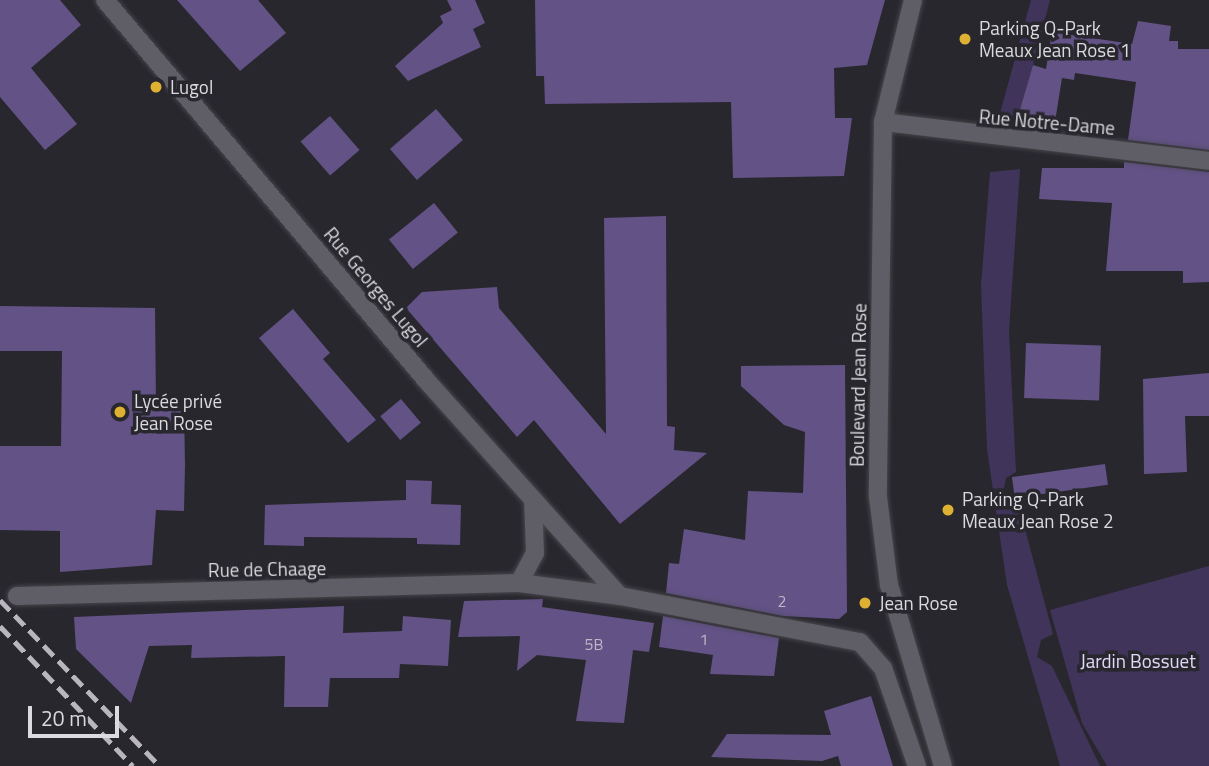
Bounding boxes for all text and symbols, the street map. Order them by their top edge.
place label: Parking Q-Park Meaux Jean Rose 1 [979,17,1131,61]
marker: Parking Q-Park Meaux Jean Rose 1 [957,31,973,47]
place label: Lugol [170,76,213,98]
marker: Lugol [148,79,164,95]
street label: Rue Notre-Dame [978,105,1116,139]
street label: Rue Georges Lugol [319,223,433,351]
street label: Boulevard Jean Rose [845,303,871,467]
place label: Lycée privé Jean Rose [134,390,222,434]
marker: Lycée privé Jean Rose [112,404,128,420]
place label: Parking Q-Park Meaux Jean Rose 2 [962,488,1114,532]
marker: Parking Q-Park Meaux Jean Rose 2 [940,502,956,518]
street label: Rue de Chaage [208,557,326,581]
house number: 2 [778,591,786,611]
place label: Jean Rose [879,592,958,614]
marker: Jean Rose [857,595,873,611]
house number: 1 [700,629,708,649]
house number: 5B [585,634,603,654]
park label: Jardin Bossuet [1080,650,1196,672]
scale bar [32,692,122,736]
text: 20 m [41,702,87,734]

